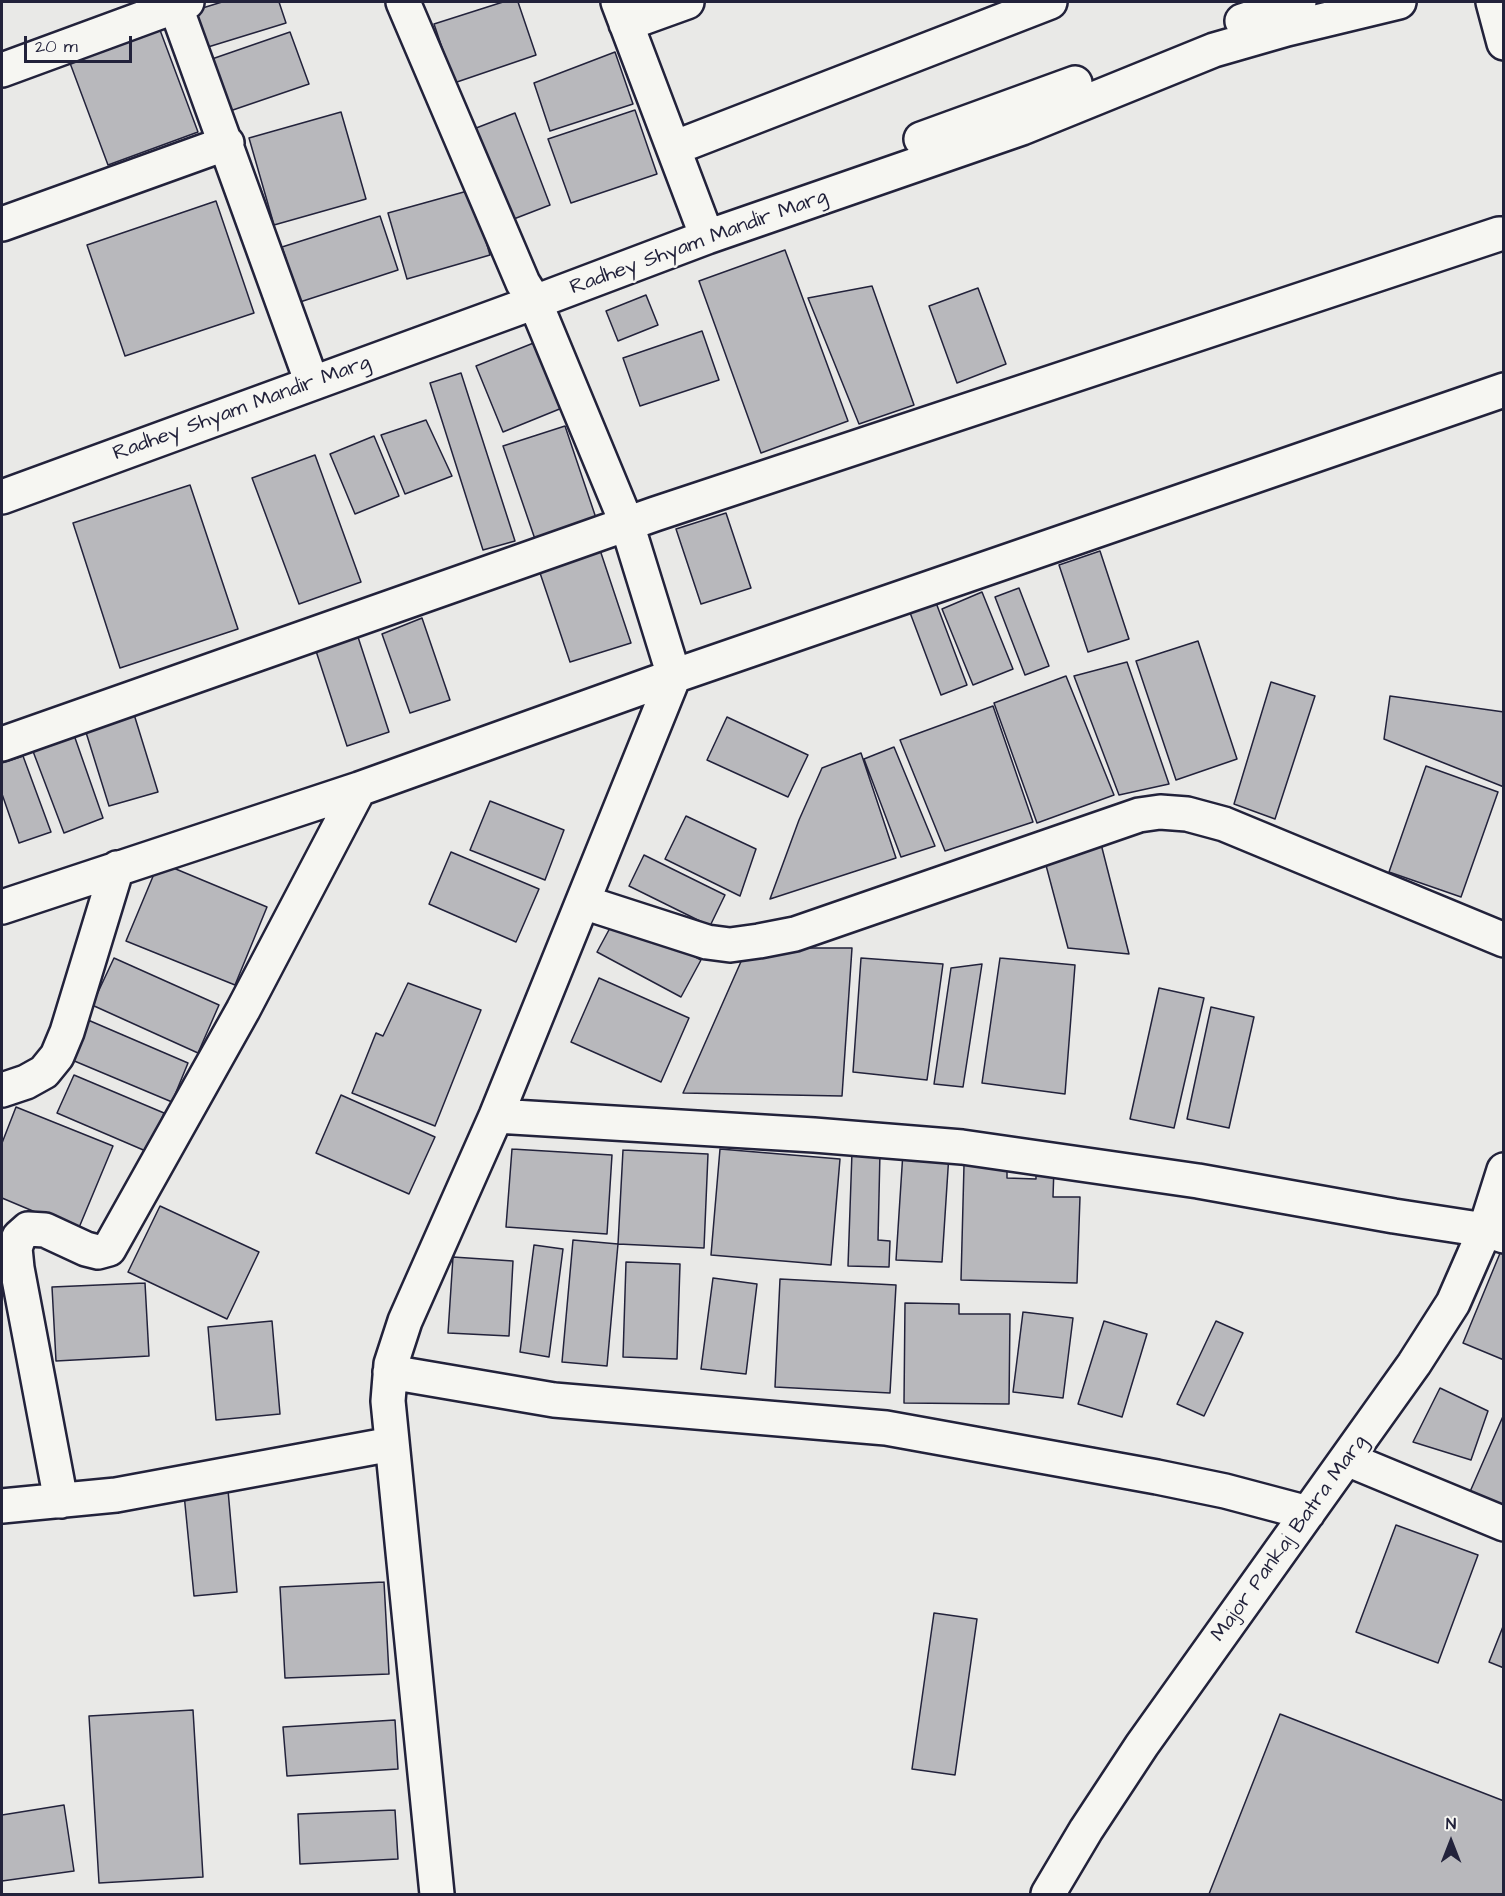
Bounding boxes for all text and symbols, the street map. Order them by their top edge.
scale bar [27,24,135,62]
text: 20 m [35,34,78,59]
street label: Radhey Shyam Mandir Marg [567,185,831,301]
street label: Radhey Shyam Mandir Marg [110,351,374,467]
street label: Major Pankaj Batra Marg [1207,1431,1373,1647]
north arrow [1421,1812,1481,1872]
text: N [1446,1813,1456,1835]

